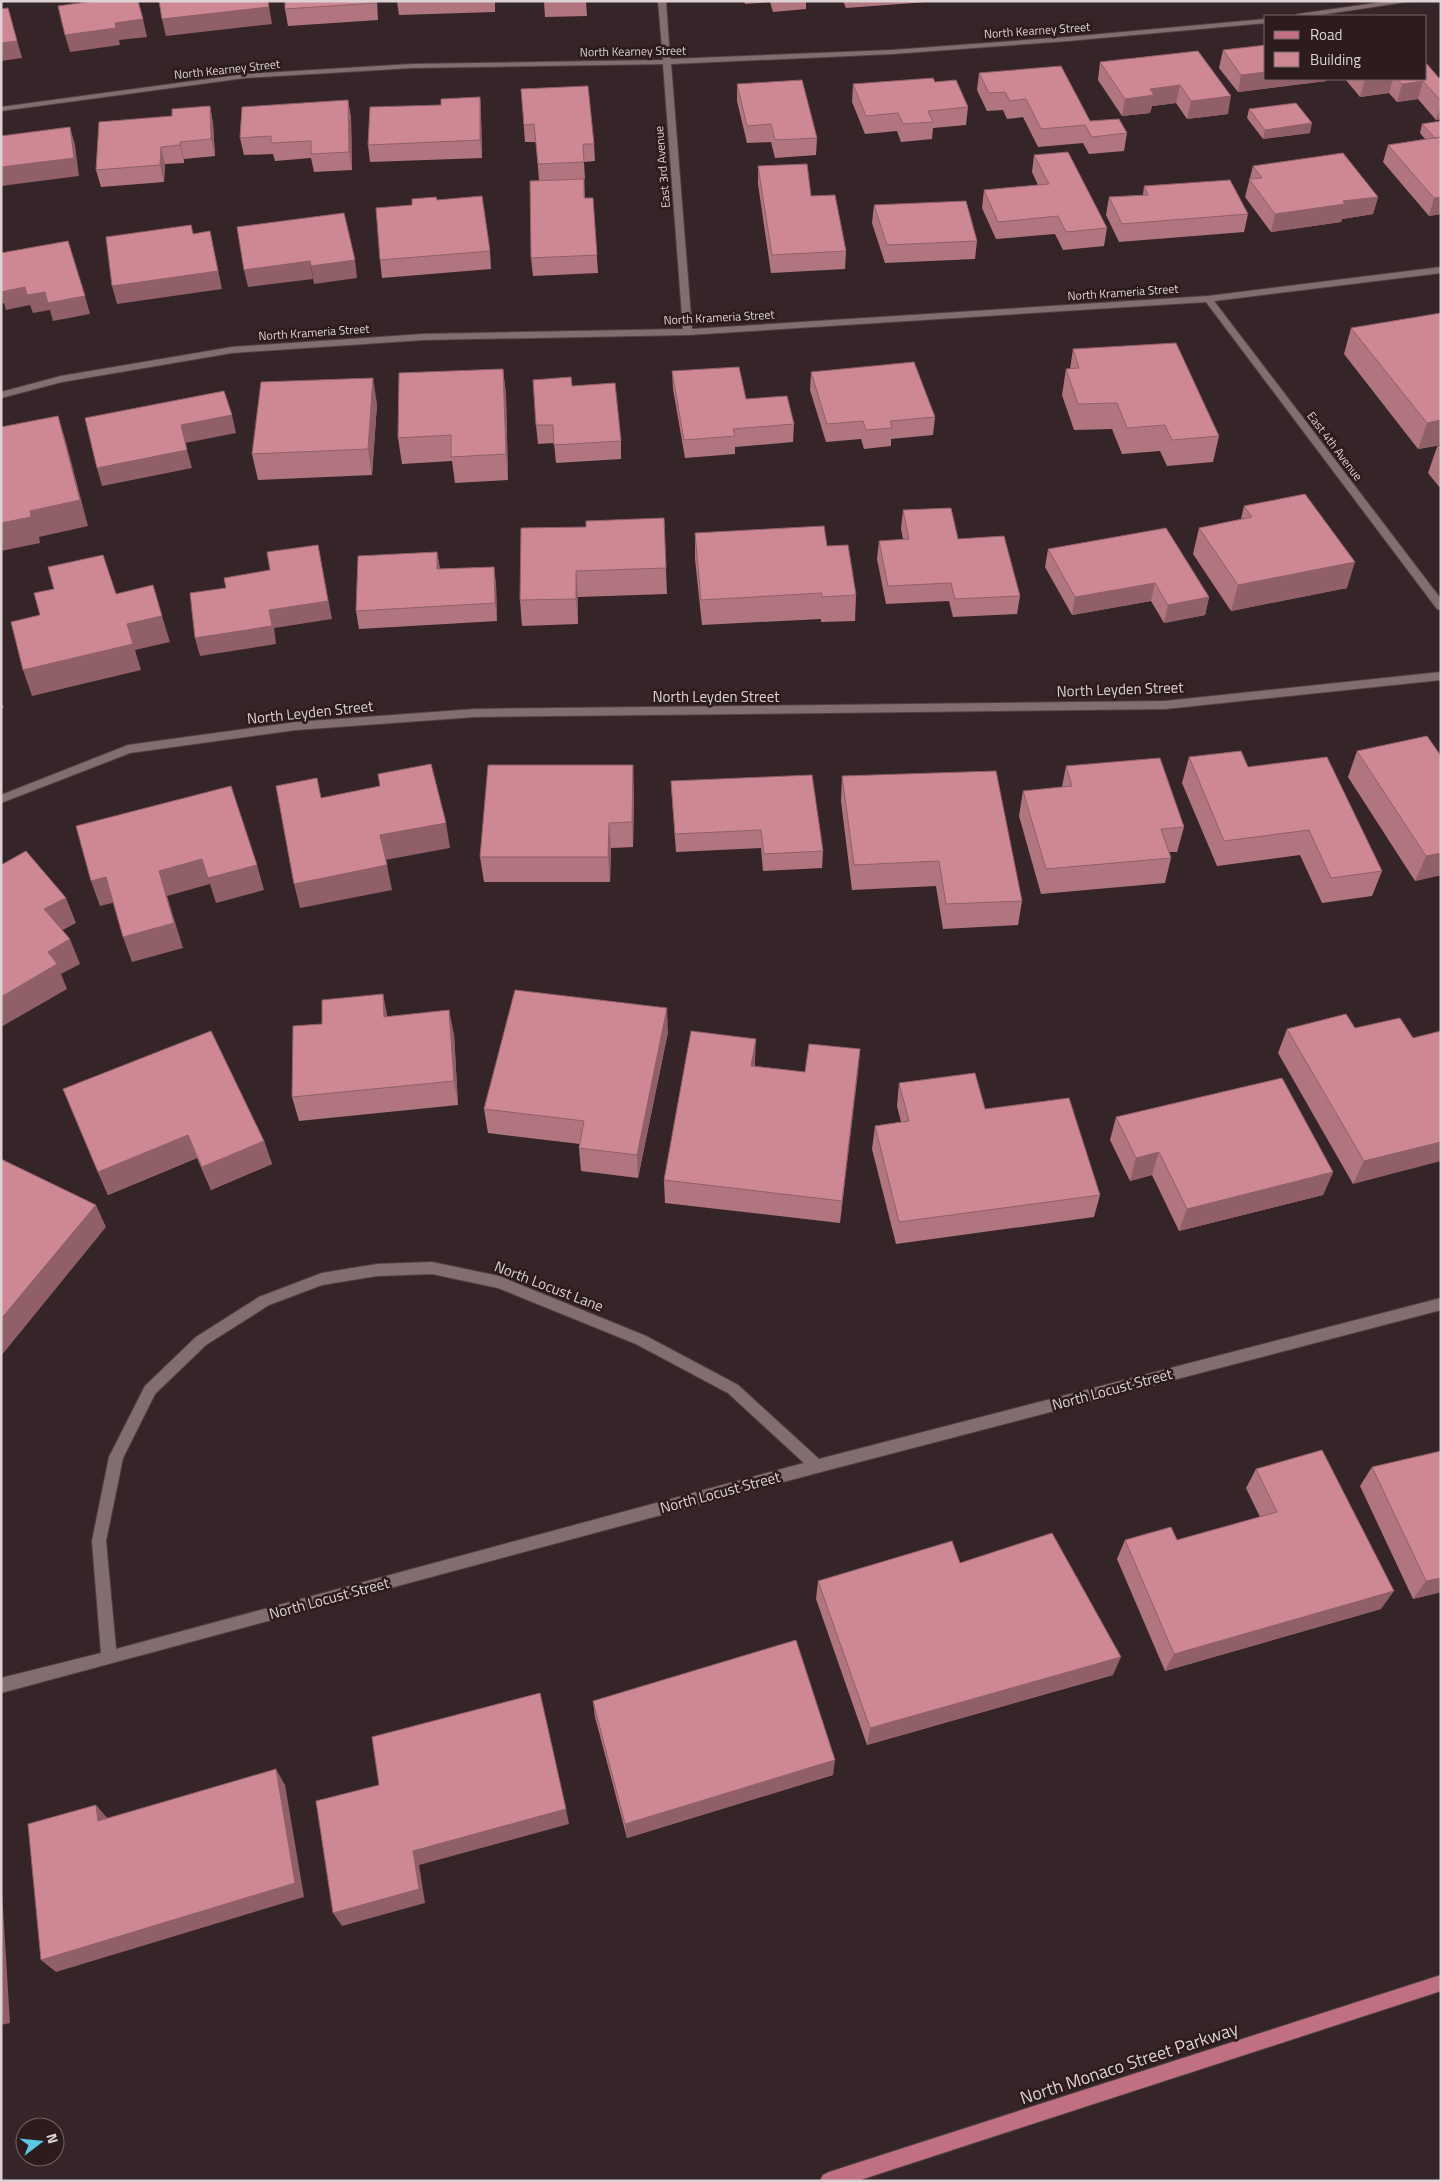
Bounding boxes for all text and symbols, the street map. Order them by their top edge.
legend [1264,15,1427,80]
street label: North Kearney Street [983,17,1092,43]
text: Road [1310,23,1342,46]
street label: North Kearney Street [580,41,687,61]
text: Building [1310,48,1361,71]
street label: North Kearney Street [173,54,282,84]
street label: East 3rd Avenue [649,125,675,209]
street label: North Krameria Street [1067,279,1180,305]
street label: North Krameria Street [663,305,776,329]
street label: North Krameria Street [258,319,371,345]
street label: East 4th Avenue [1303,407,1367,485]
street label: North Leyden Street [1056,675,1185,703]
street label: North Leyden Street [653,685,780,708]
street label: North Leyden Street [246,694,375,730]
street label: North Locust Lane [491,1255,607,1317]
street label: North Locust Street [1049,1362,1175,1416]
street label: North Locust Street [657,1465,783,1519]
street label: North Locust Street [266,1571,392,1625]
street label: North Monaco Street Parkway [1016,2015,1242,2111]
north arrow [15,2117,65,2167]
text: N [42,2131,64,2146]

